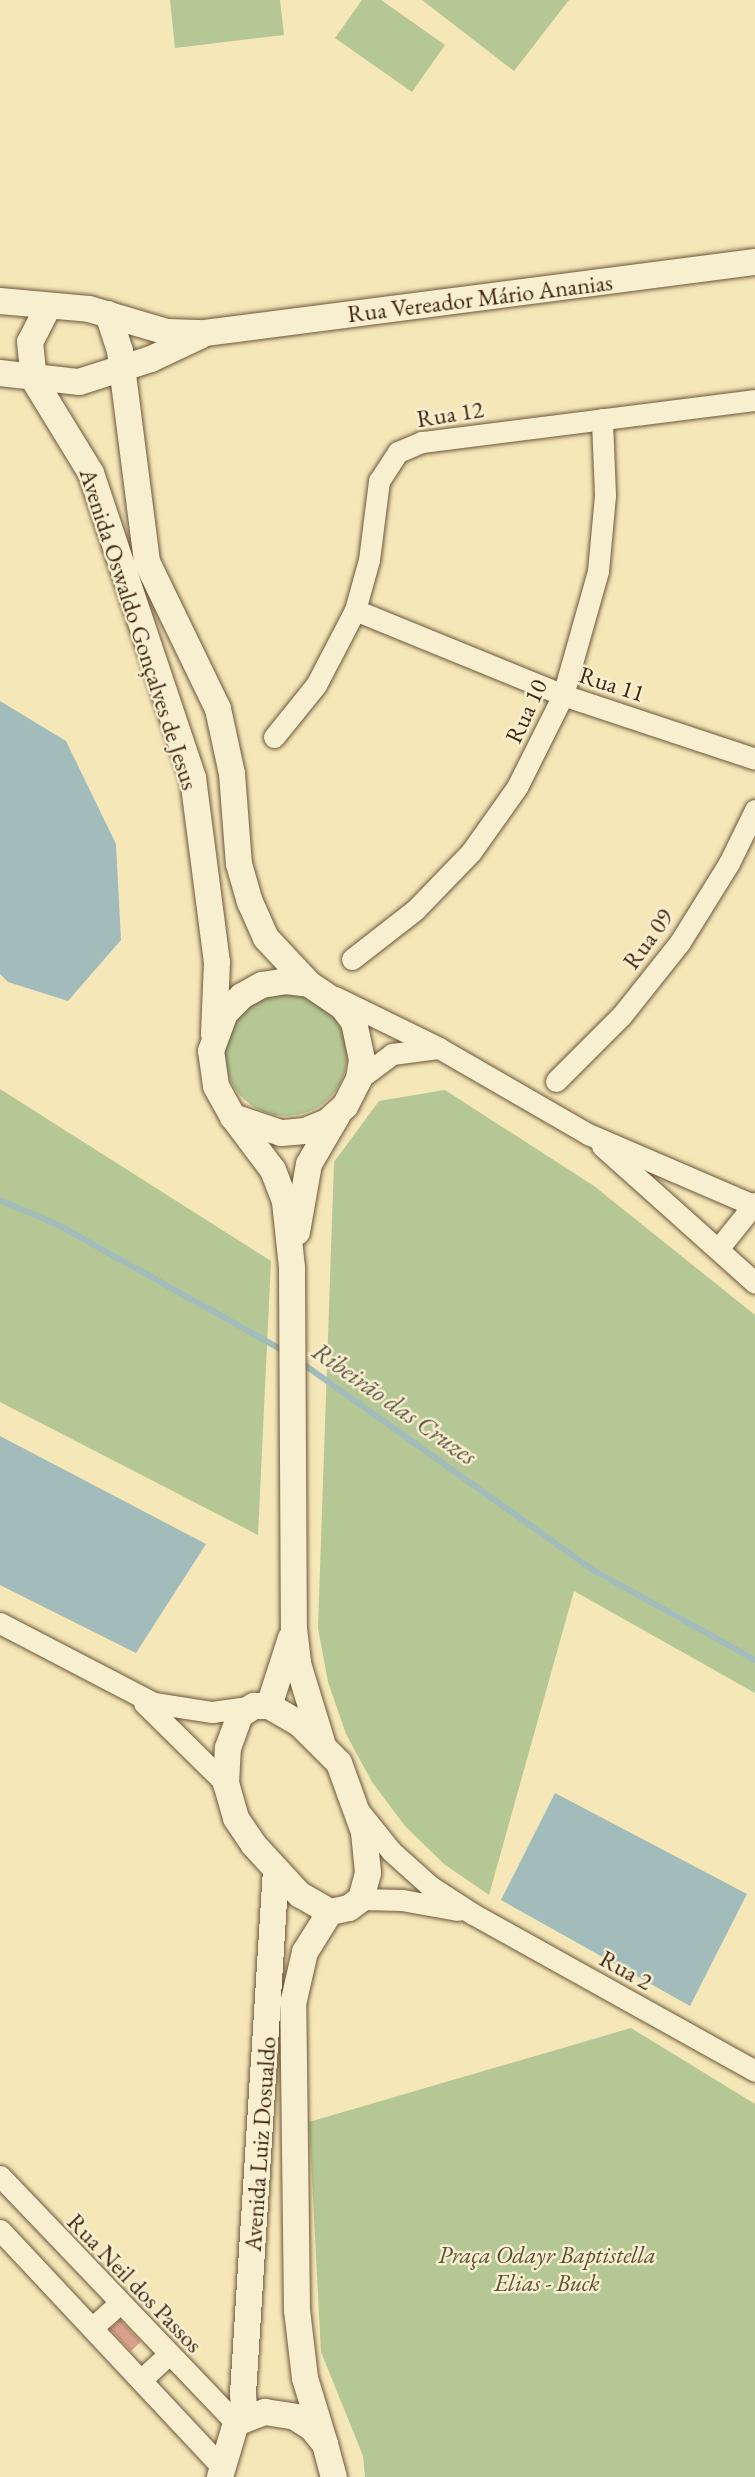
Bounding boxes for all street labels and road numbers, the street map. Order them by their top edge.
street label: Rua Vereador Mário Ananias [346,267,614,329]
street label: Rua 12 [415,395,485,433]
street label: Avenida Oswaldo Gonçalves de Jesus [73,465,205,793]
street label: Rua 11 [576,660,648,708]
street label: Rua 10 [499,674,553,748]
street label: Rua 09 [617,903,679,975]
street label: Rua 2 [595,1944,657,1996]
street label: Avenida Luiz Dosualdo [238,2036,282,2252]
street label: Rua Neil dos Passos [61,2207,209,2359]

